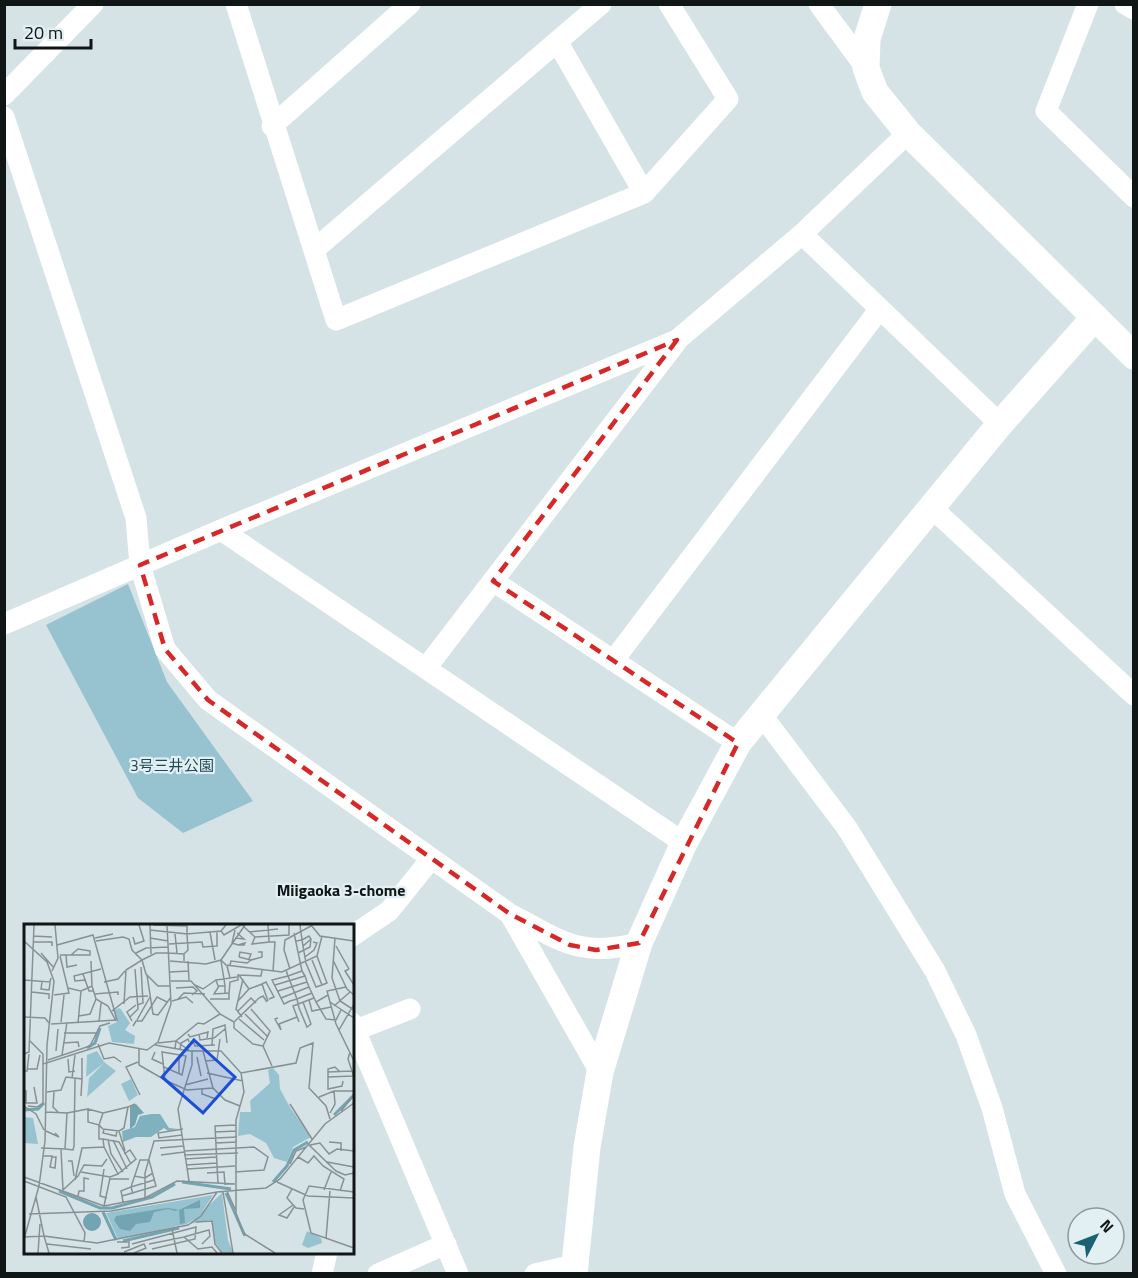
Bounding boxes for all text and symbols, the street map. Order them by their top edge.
scale bar [15,12,92,50]
text: 20 m [24,19,63,46]
park label: 3号三井公園 [130,754,214,777]
district label: Miigaoka 3-chome [277,878,405,902]
inset map [24,924,354,1254]
north arrow [1066,1206,1126,1266]
text: N [1095,1214,1120,1238]

